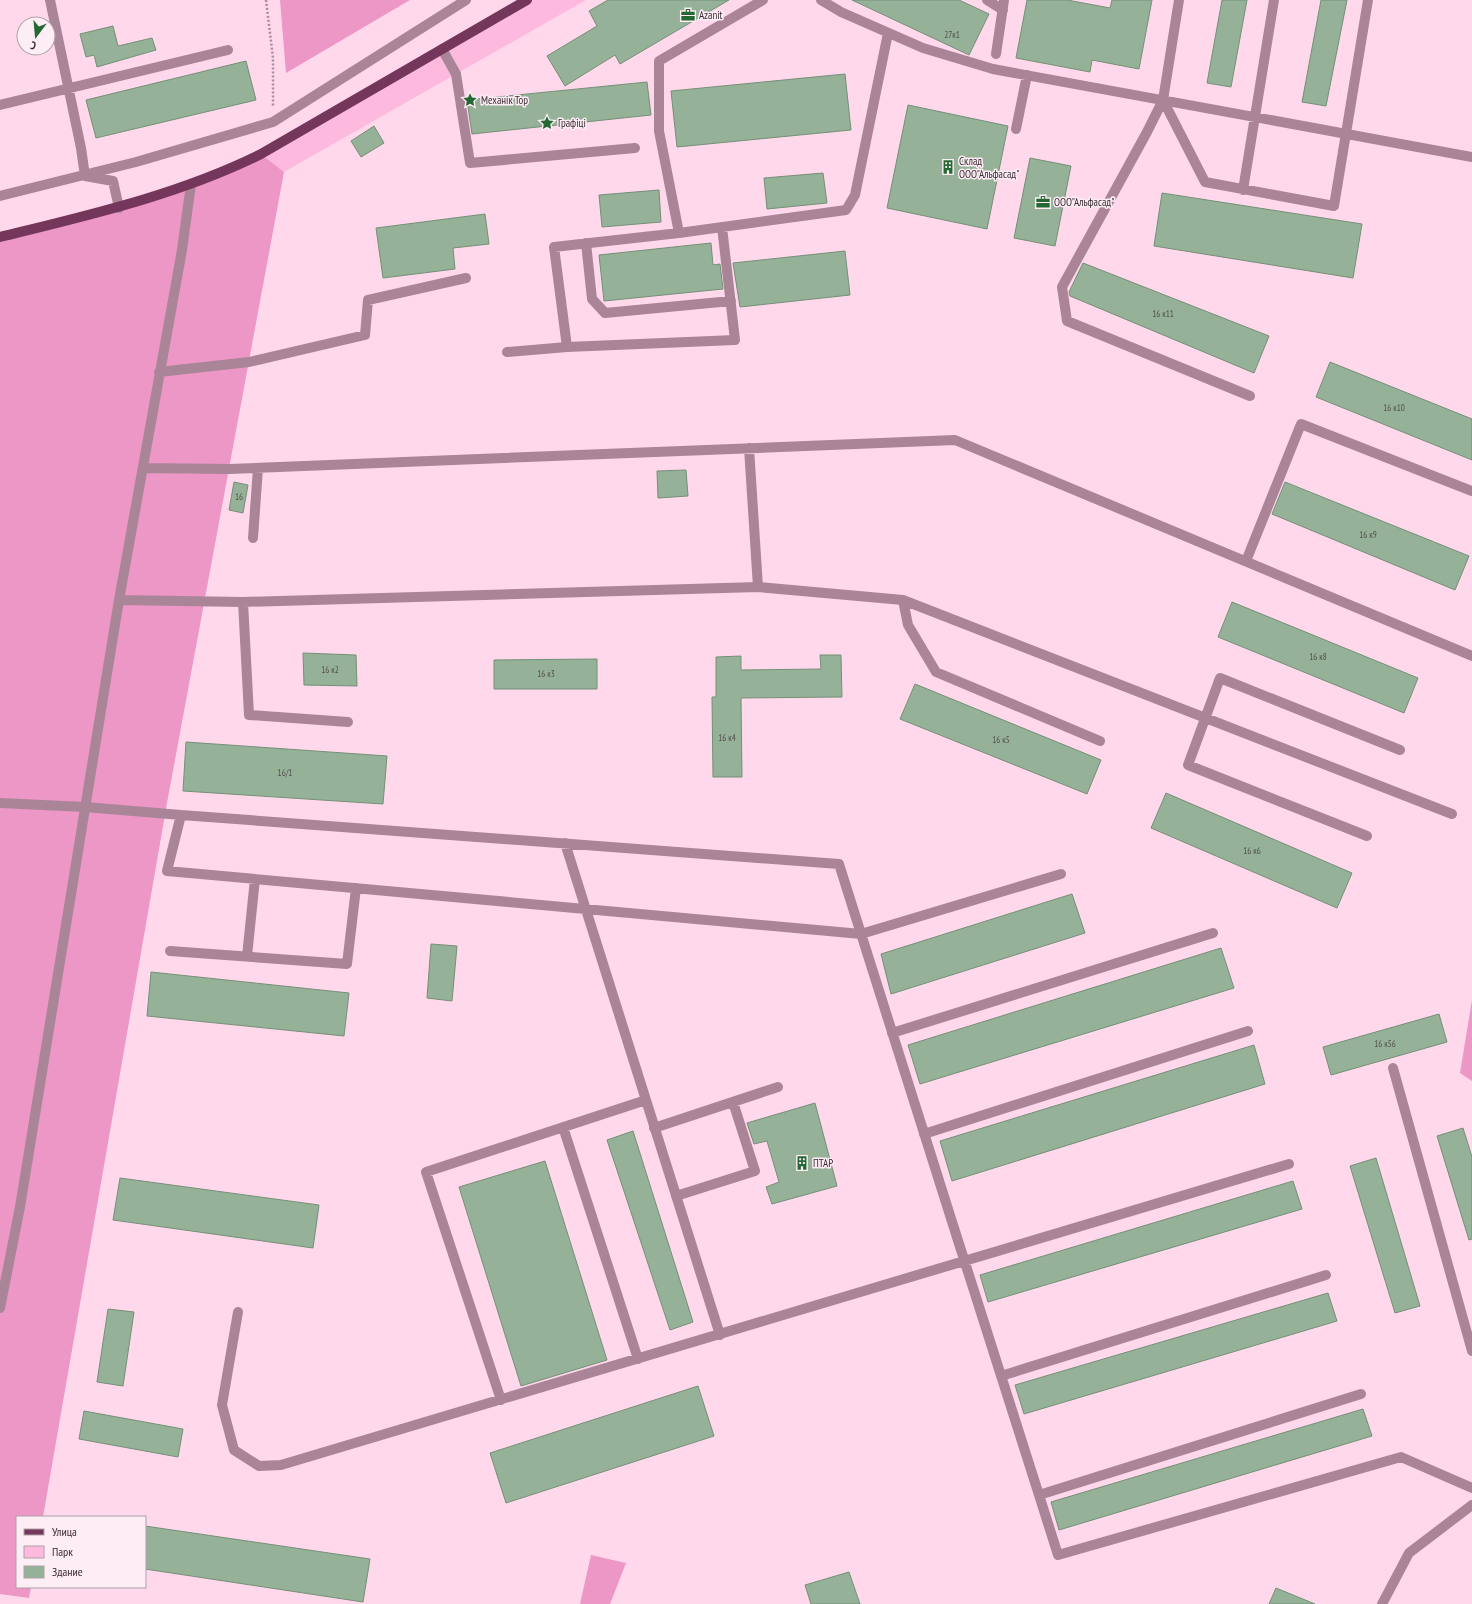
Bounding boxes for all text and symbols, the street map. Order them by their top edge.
office icon: Azanit [680,7,696,23]
place label: Azanit [699,8,723,22]
north arrow [16,16,56,56]
house number: 27к1 [944,29,960,40]
text: С [29,38,38,53]
place icon: Механік Тор [462,92,478,108]
place label: Механік Тор [481,93,528,107]
place icon: Графіці [539,115,555,131]
place label: Графіці [558,116,586,130]
place label: Склад ООО"Альфасад" [959,154,1019,181]
building icon: Склад ООО"Альфасад" [940,159,956,175]
office icon: ООО"Альфасад" [1035,194,1051,210]
place label: ООО"Альфасад" [1054,195,1114,209]
house number: 16 к11 [1152,308,1174,319]
house number: 16 к10 [1383,402,1405,413]
house number: 16 [235,491,243,502]
house number: 16 к9 [1359,529,1377,540]
house number: 16 к8 [1309,651,1327,662]
house number: 16 к2 [321,664,339,675]
house number: 16 к3 [537,668,555,679]
house number: 16 к4 [718,732,736,743]
house number: 16 к5 [992,734,1010,745]
house number: 16/1 [278,767,292,778]
house number: 16 к6 [1243,845,1261,856]
house number: 16 к56 [1374,1038,1396,1049]
building icon: ПТАР [794,1155,810,1171]
place label: ПТАР [813,1156,833,1170]
legend [16,1516,146,1588]
text: Улица [52,1524,77,1539]
text: Парк [52,1544,73,1559]
text: Здание [52,1564,83,1579]

